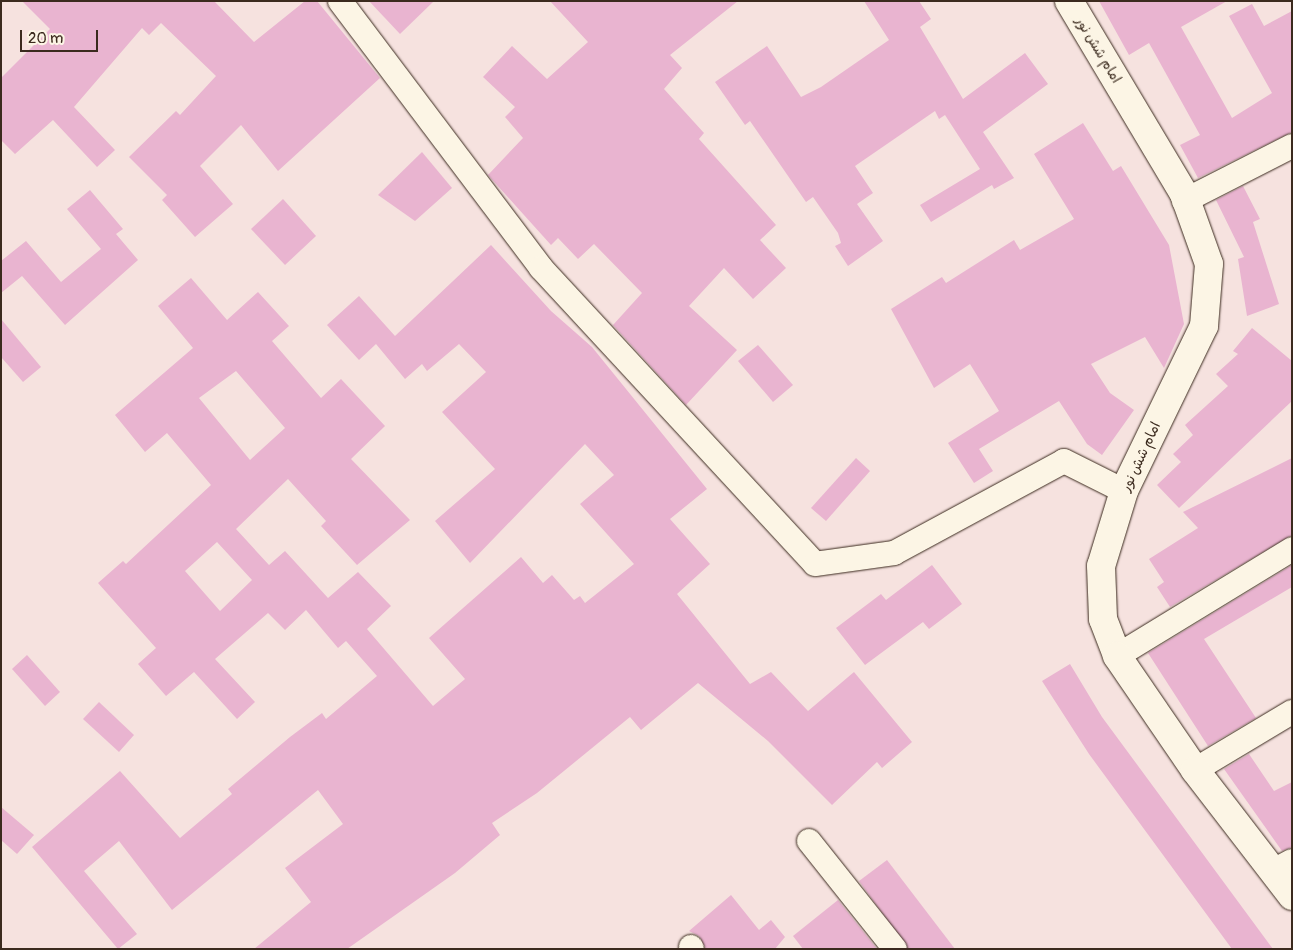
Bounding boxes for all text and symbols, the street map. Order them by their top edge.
street label: امام شش نور [1072,14,1124,86]
scale bar [22,20,100,52]
text: 20 m [28,29,63,48]
street label: امام شش نور [1118,419,1164,495]

